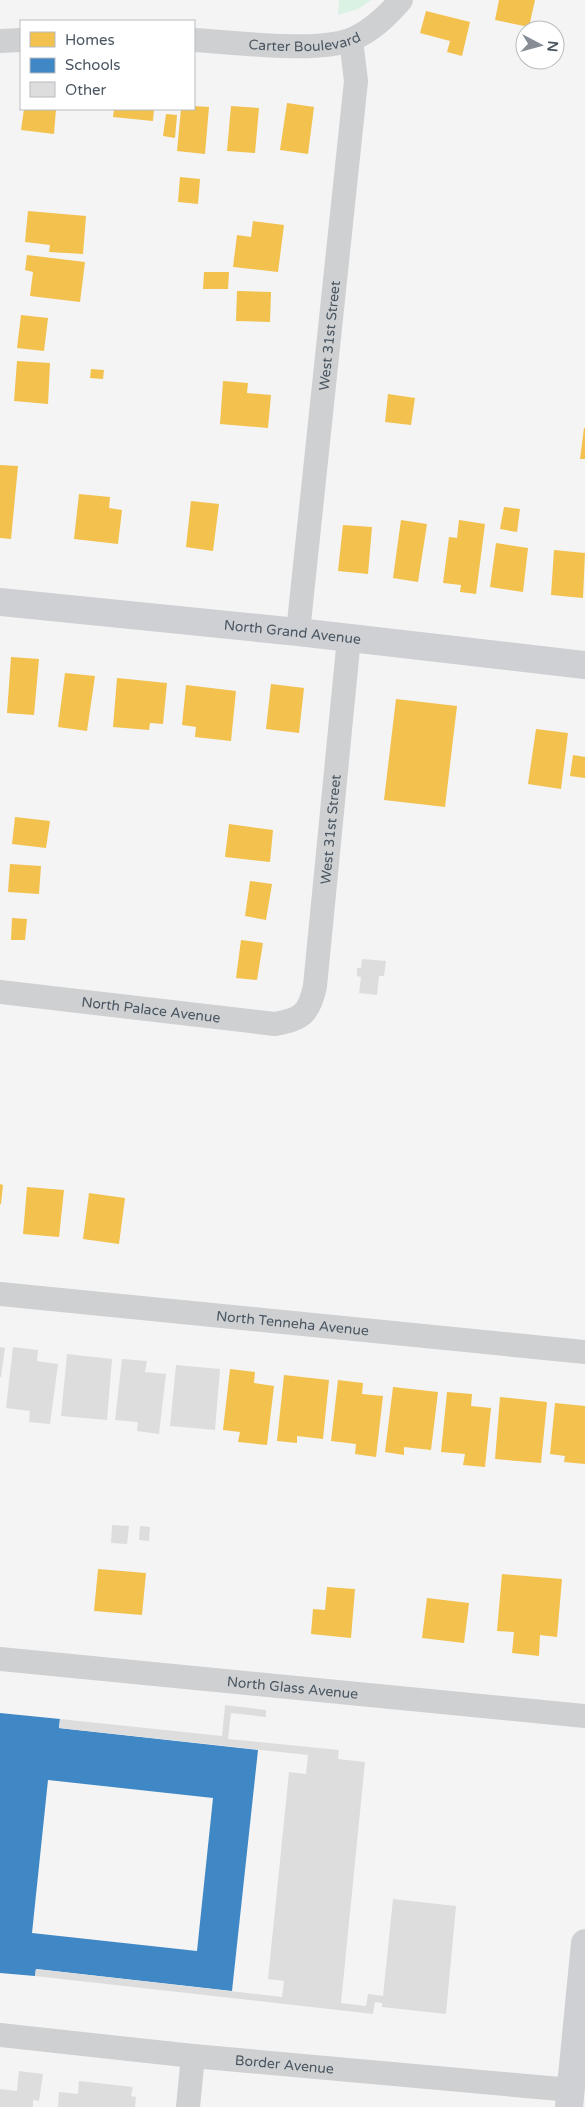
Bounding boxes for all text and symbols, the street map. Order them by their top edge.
legend [20,20,195,110]
north arrow [515,20,565,70]
street label: Carter Boulevard [248,28,363,55]
text: Homes [65,31,115,49]
text: N [543,40,561,53]
text: Schools [65,56,121,74]
text: Other [65,81,107,99]
street label: West 31st Street [315,279,343,391]
street label: North Grand Avenue [223,616,362,648]
street label: West 31st Street [316,773,344,885]
street label: North Palace Avenue [81,993,222,1026]
street label: North Tenneha Avenue [215,1307,370,1339]
street label: North Glass Avenue [226,1673,359,1702]
street label: Border Avenue [234,2051,335,2077]

